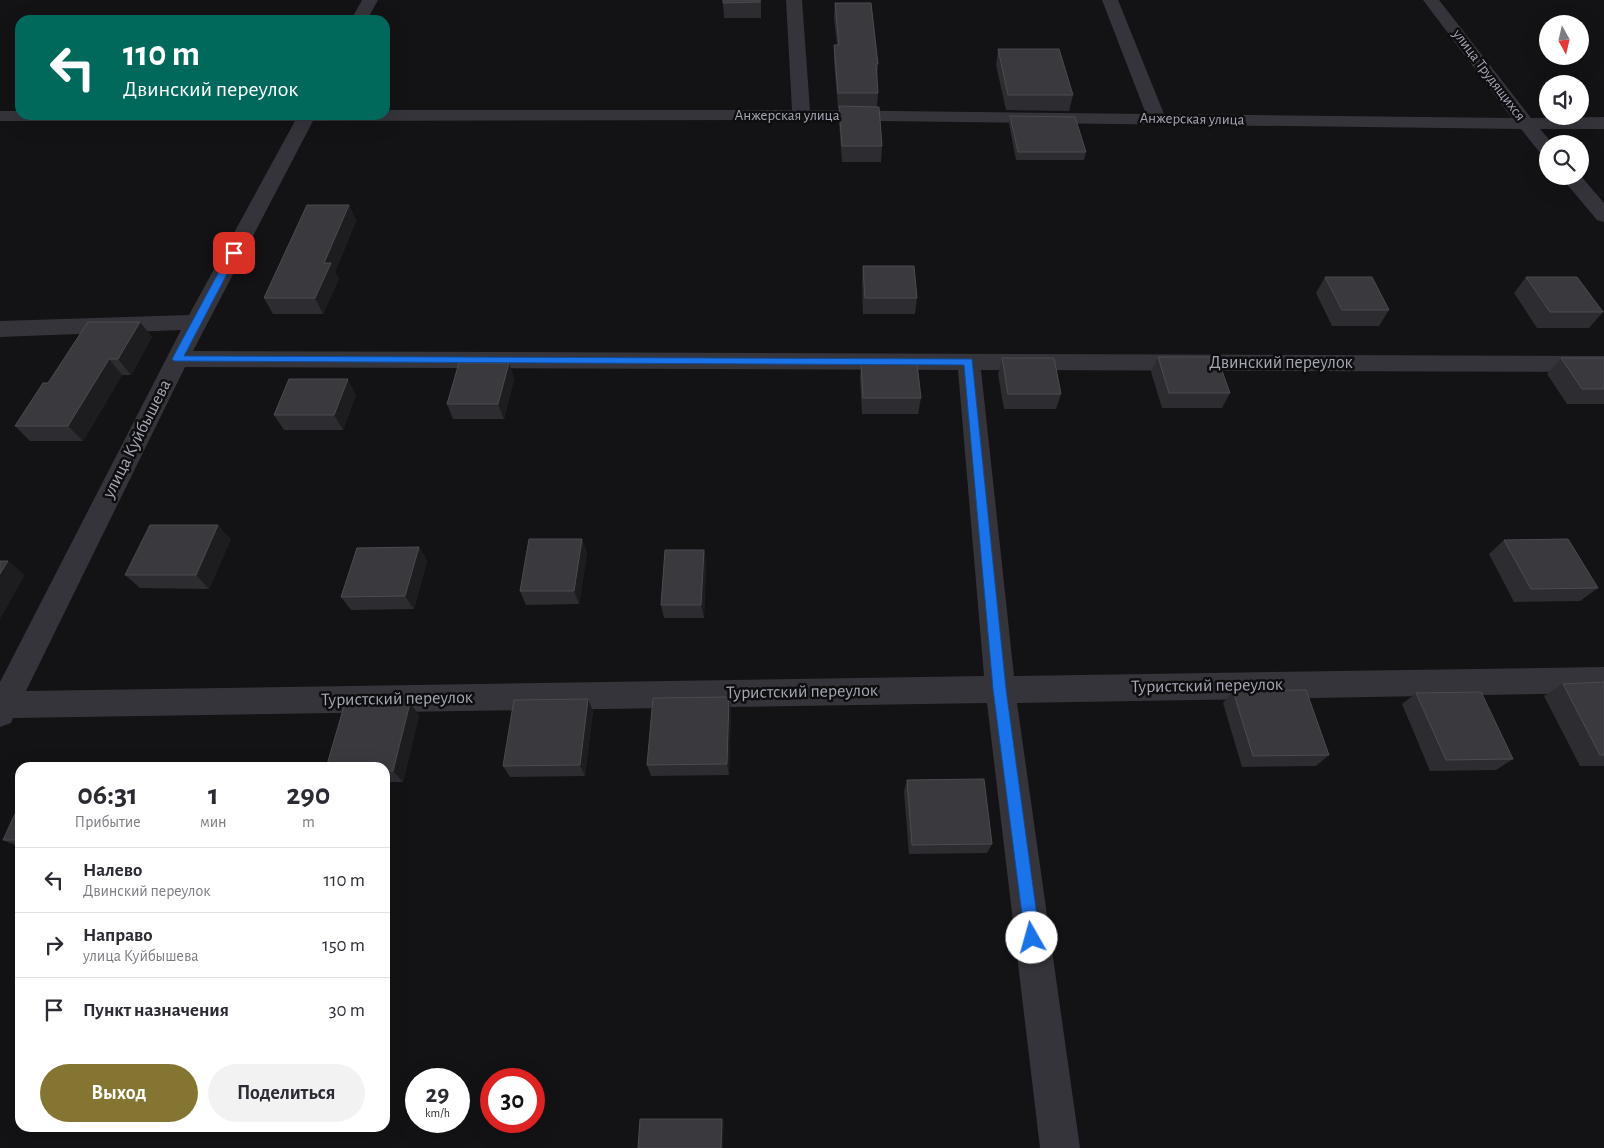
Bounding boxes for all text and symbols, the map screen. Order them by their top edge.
north arrow [1539,15,1589,65]
map controls [1539,15,1589,185]
street label: улица Трудящихся [1449,26,1528,124]
icon: left [40,35,105,100]
text: 110 m [123,37,200,72]
button: sound [1539,75,1589,125]
text: Двинский переулок [123,78,298,100]
street label: Анжерская улица [734,108,840,123]
street label: Анжерская улица [1139,111,1245,127]
button: search [1539,135,1589,185]
pin [213,232,255,274]
icon: arrive [220,239,248,267]
street label: Двинский переулок [1209,354,1353,372]
street label: улица Куйбышева [98,376,175,502]
street label: Туристский переулок [1131,676,1284,696]
street label: Туристский переулок [726,682,879,702]
street label: Туристский переулок [321,689,474,709]
text: 06:31 [77,780,138,810]
text: 1 [208,780,219,810]
text: 290 [286,780,330,810]
text: Прибытие [75,814,140,830]
text: мин [200,814,227,830]
text: m [302,814,315,830]
text: Налево [83,861,142,880]
icon: left [40,866,68,894]
text: 110 m [324,871,365,890]
text: Двинский переулок [83,883,211,899]
position arrow [1005,911,1057,963]
text: Направо [83,926,153,945]
icon: right [40,931,68,959]
text: 150 m [322,936,365,955]
text: улица Куйбышева [83,948,199,964]
icon: arrive [40,996,68,1024]
text: Пункт назначения [83,1001,229,1020]
text: 30 m [329,1001,365,1020]
button: Выход [40,1064,198,1122]
button: Поделиться [208,1064,365,1122]
speed limit sign: 30 [480,1068,545,1133]
text: 29 [426,1082,449,1107]
text: km/h [425,1107,450,1119]

